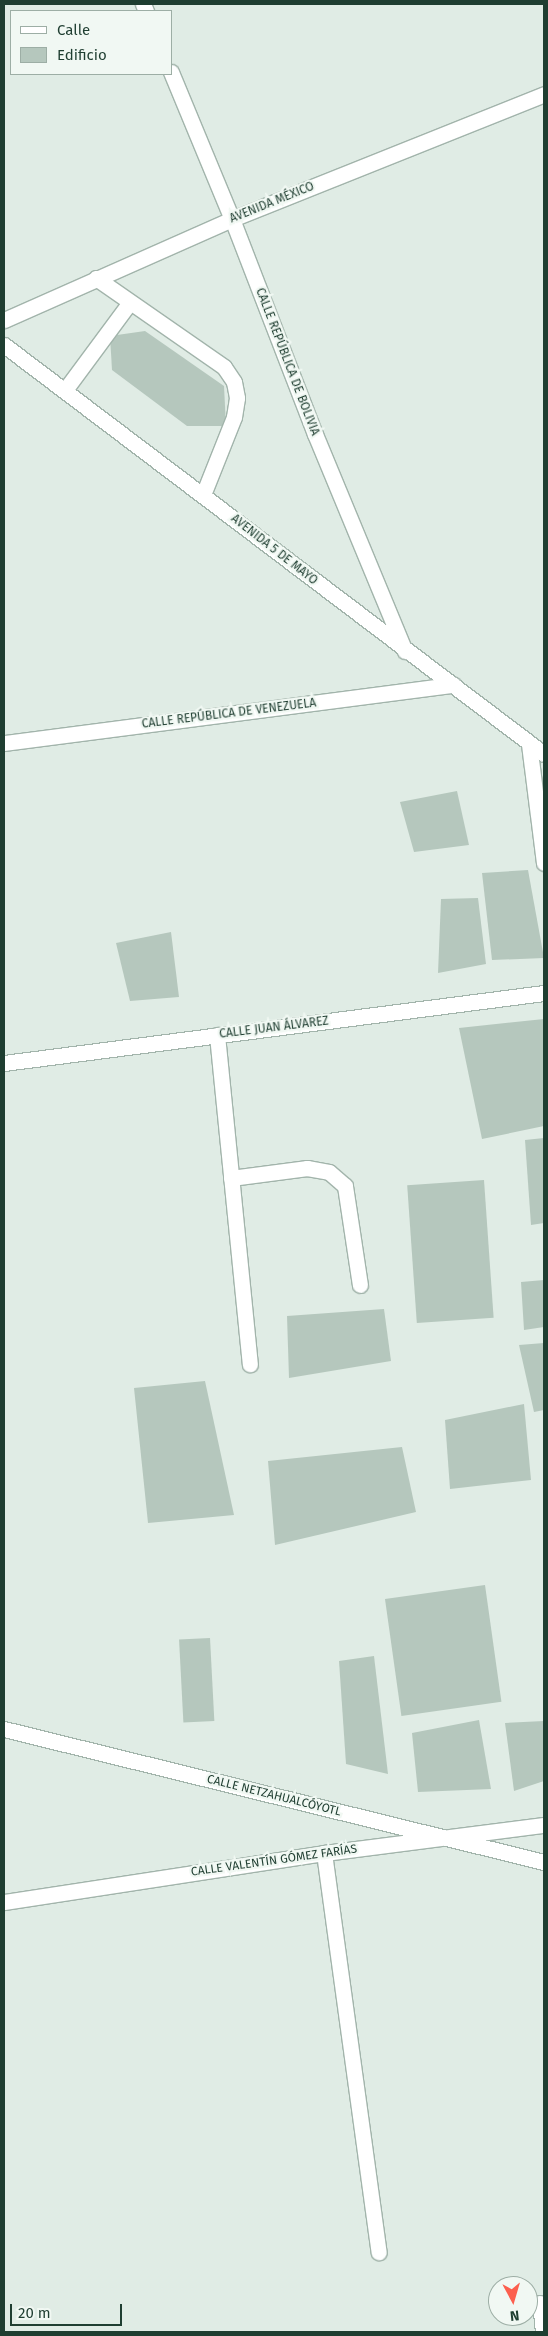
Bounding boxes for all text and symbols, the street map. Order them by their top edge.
legend [10,10,172,75]
text: Calle [57,21,90,39]
text: Edificio [57,46,107,64]
street label: AVENIDA MÉXICO [228,180,316,226]
street label: CALLE REPÚBLICA DE BOLIVIA [252,286,322,438]
street label: AVENIDA 5 DE MAYO [228,512,320,588]
street label: CALLE REPÚBLICA DE VENEZUELA [141,696,317,732]
street label: CALLE JUAN ÁLVAREZ [219,1014,329,1042]
street label: CALLE NETZAHUALCÓYOTL [205,1772,343,1820]
street label: CALLE VALENTÍN GÓMEZ FARÍAS [190,1842,358,1880]
north arrow [488,2276,538,2326]
scale bar [12,2294,125,2326]
text: 20 m [18,2304,51,2322]
text: N [509,2306,520,2324]

